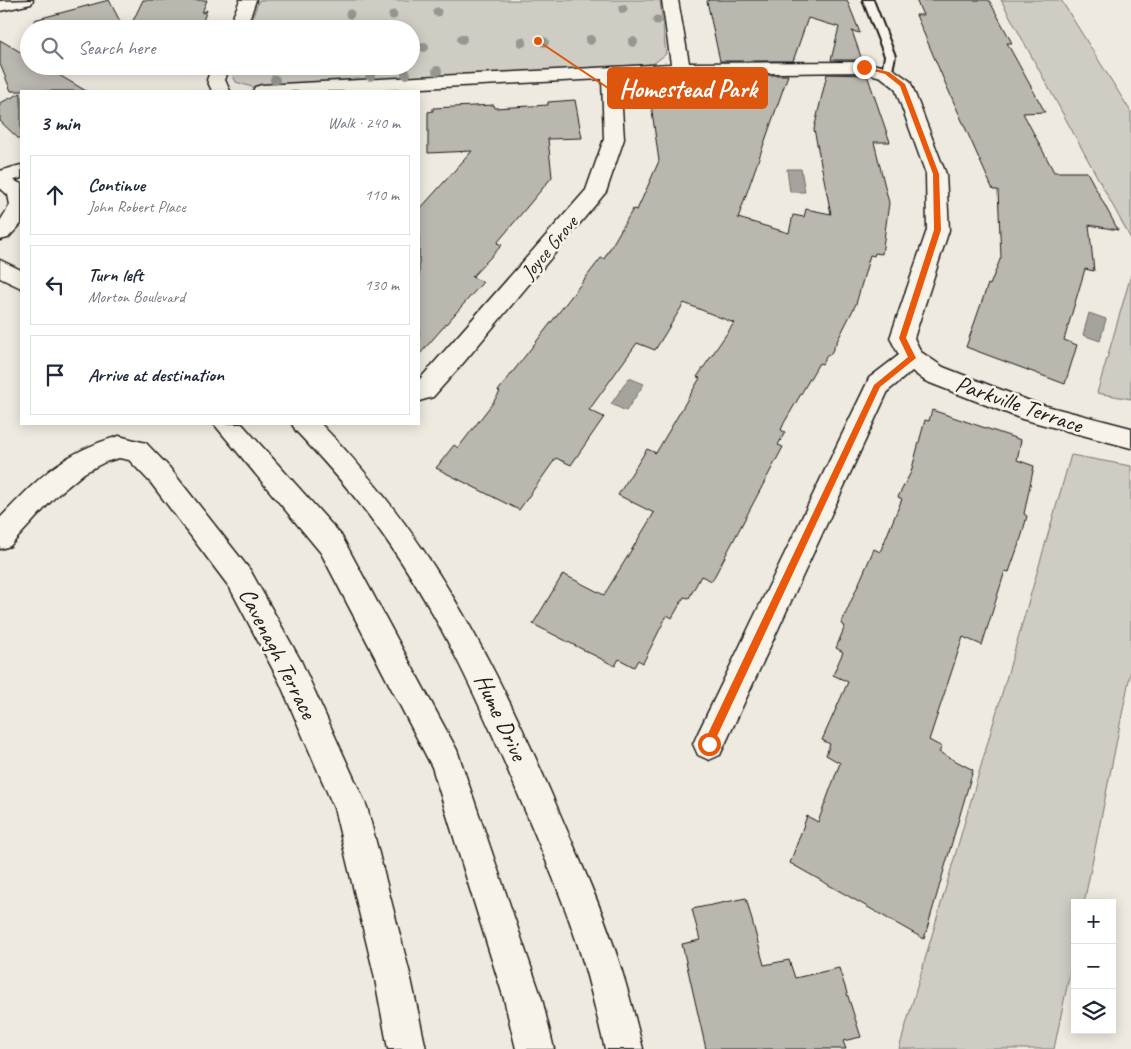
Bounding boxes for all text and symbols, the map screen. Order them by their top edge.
search box [20,20,420,75]
icon: search [38,34,66,62]
text: Search here [78,36,155,60]
route end [853,56,876,79]
callout: Homestead Park [608,68,767,108]
text: Homestead Park [619,73,759,105]
text: 3 min [40,110,80,136]
text: Walk · 240 m [328,113,400,133]
text: Continue [88,173,145,197]
icon: ahead [41,181,69,209]
text: 110 m [365,185,399,205]
text: John Robert Place [88,197,186,217]
street label: Joyce Grove [515,209,584,285]
text: Turn left [88,263,143,287]
icon: left [41,271,69,299]
text: 130 m [365,275,399,295]
text: Morton Boulevard [88,287,185,307]
icon: arrive [41,361,69,389]
text: Arrive at destination [88,363,224,387]
street label: Parkville Terrace [952,368,1088,440]
street label: Cavenagh Terrace [232,582,325,725]
street label: Hume Drive [468,669,535,767]
route start [698,733,721,756]
map controls [1071,899,1116,1034]
button: + [1071,899,1116,944]
button: − [1071,944,1116,989]
button: layers [1071,989,1116,1034]

